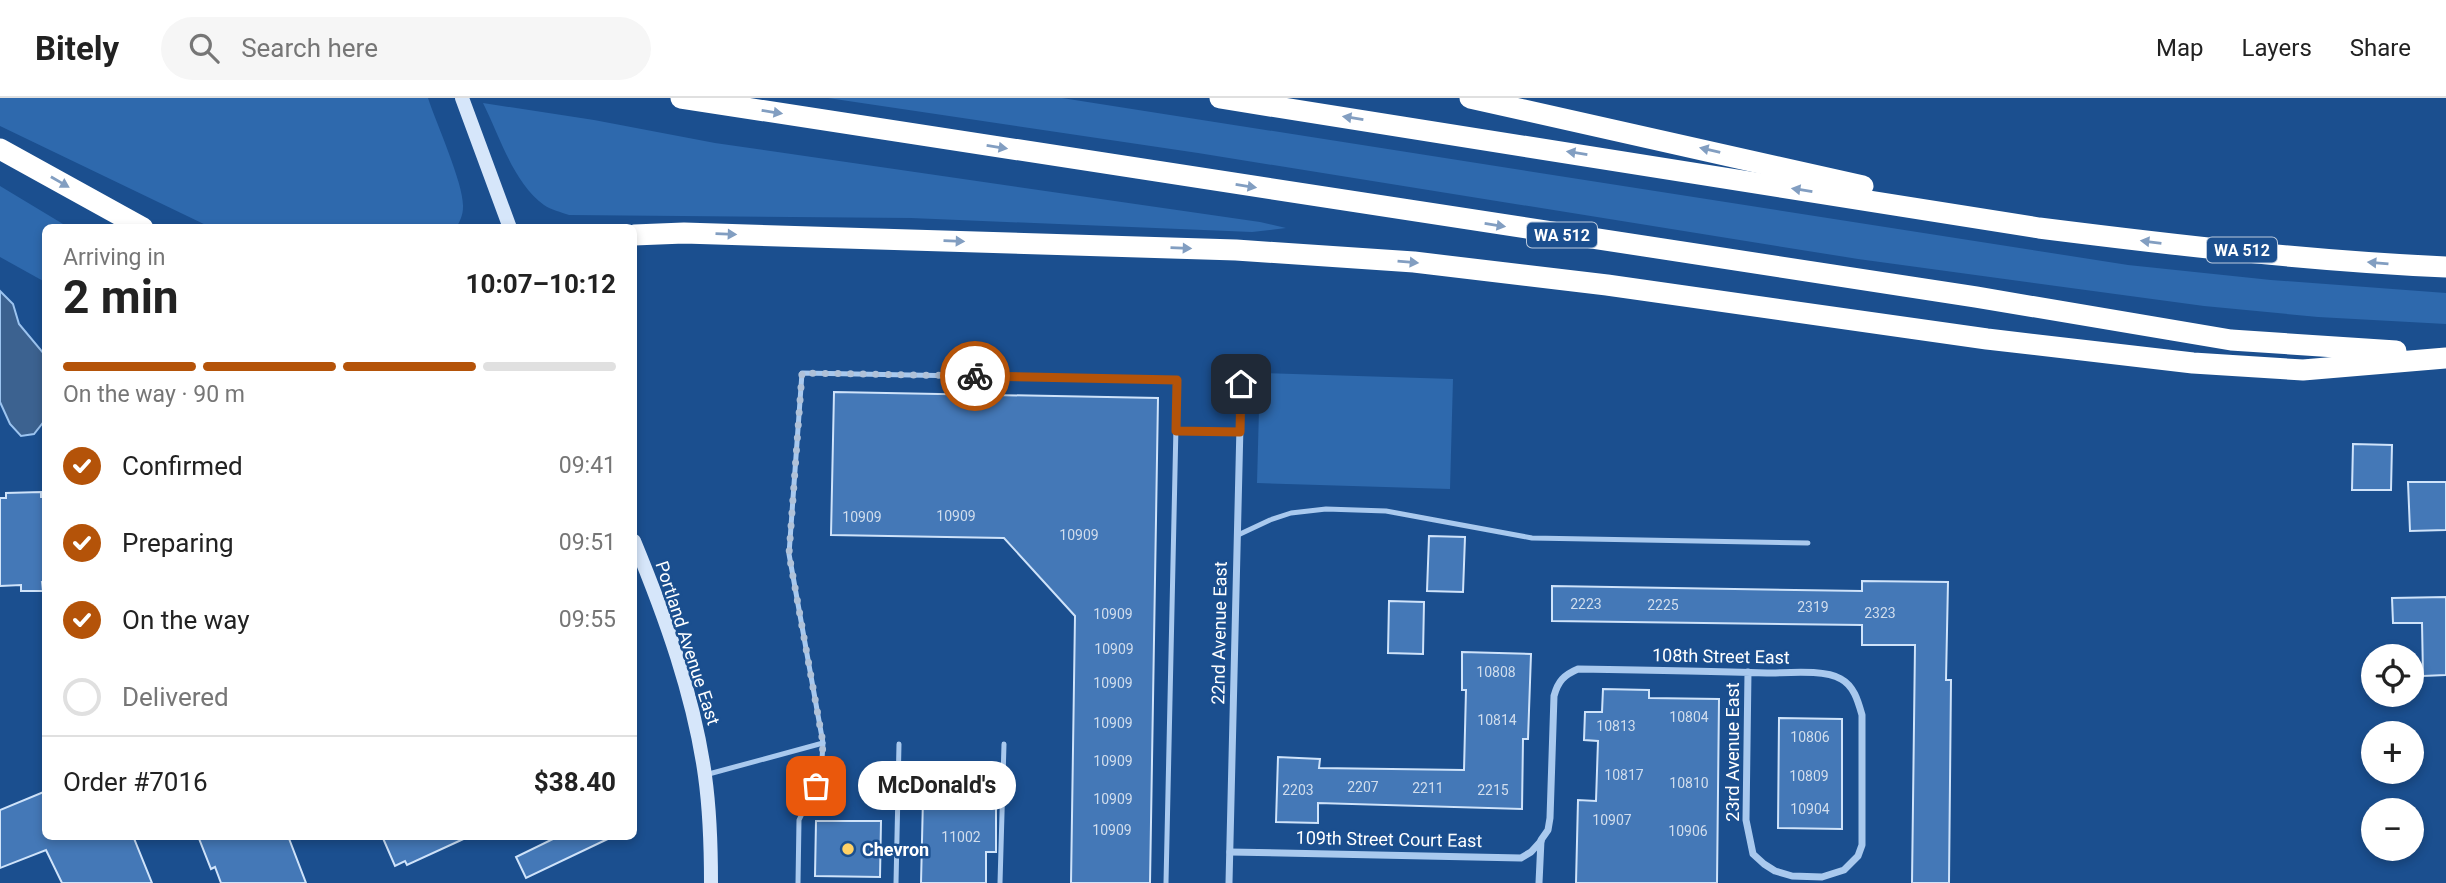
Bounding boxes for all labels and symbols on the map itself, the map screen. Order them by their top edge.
one-way arrow [762,107,784,118]
one-way arrow [1341,112,1363,123]
one-way arrow [986,142,1008,153]
one-way arrow [1699,145,1721,156]
one-way arrow [1566,147,1588,158]
one-way arrow [50,176,70,188]
one-way arrow [1235,181,1257,192]
one-way arrow [1791,184,1813,195]
one-way arrow [1484,220,1506,231]
road number: WA 512 [1527,223,1597,248]
one-way arrow [715,229,737,240]
one-way arrow [943,236,965,247]
one-way arrow [2140,236,2162,247]
road number: WA 512 [2207,238,2277,262]
one-way arrow [1170,242,1192,254]
one-way arrow [1397,257,1419,268]
one-way arrow [2367,257,2389,268]
courier [940,341,1010,411]
pin [1211,354,1271,414]
house number: 10909 [936,508,976,524]
house number: 10909 [842,509,882,525]
house number: 10909 [1059,527,1099,543]
street label: Portland Avenue East [652,558,724,728]
street label: 22nd Avenue East [1207,561,1231,705]
house number: 2223 [1570,596,1602,612]
house number: 2225 [1647,597,1679,613]
house number: 2319 [1797,599,1829,615]
house number: 2323 [1864,605,1896,621]
house number: 10909 [1093,606,1133,622]
house number: 10909 [1094,641,1134,657]
street label: 108th Street East [1652,644,1790,668]
house number: 10808 [1476,664,1516,680]
house number: 10909 [1093,675,1133,691]
street label: 23rd Avenue East [1722,682,1743,822]
house number: 10804 [1669,709,1709,725]
house number: 10814 [1477,712,1517,728]
house number: 10909 [1093,715,1133,731]
house number: 10813 [1596,718,1636,734]
house number: 10806 [1790,729,1830,745]
house number: 10909 [1093,753,1133,769]
pin [786,756,846,816]
callout: McDonald's [858,762,1015,810]
house number: 10817 [1604,767,1644,783]
house number: 10809 [1789,768,1829,784]
house number: 10810 [1669,775,1709,791]
house number: 2207 [1347,779,1379,795]
house number: 2211 [1412,780,1444,796]
house number: 2203 [1282,782,1314,798]
house number: 2215 [1477,782,1509,798]
house number: 10909 [1093,791,1133,807]
house number: 10904 [1790,801,1830,817]
house number: 10907 [1592,812,1632,828]
house number: 10909 [1092,822,1132,838]
house number: 10906 [1668,823,1708,839]
street label: 109th Street Court East [1296,827,1483,851]
house number: 11002 [941,829,981,845]
place label: Chevron [862,839,929,860]
marker: Chevron [840,841,856,857]

